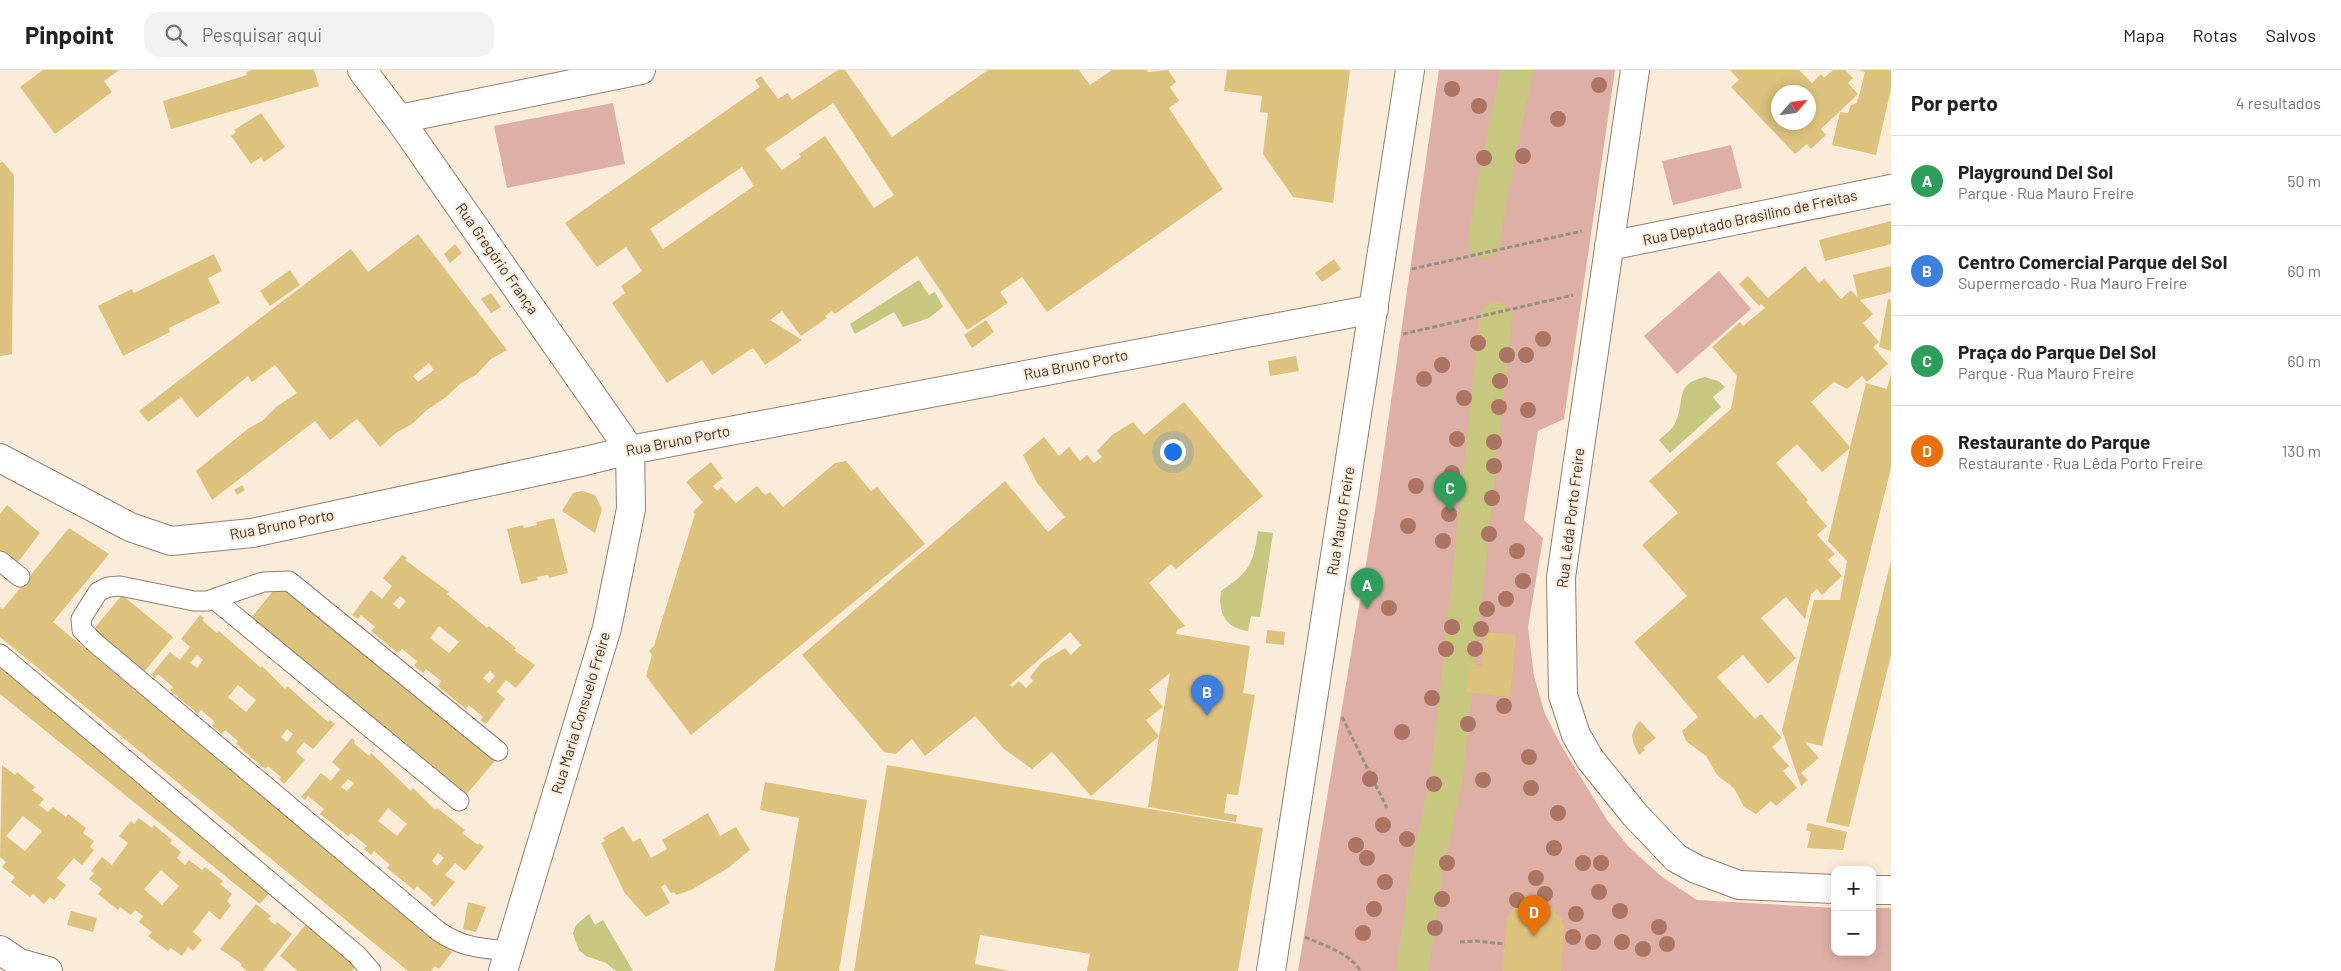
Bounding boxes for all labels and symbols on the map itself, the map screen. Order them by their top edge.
north arrow [1771,85,1816,130]
street label: Rua Deputado Brasilino de Freitas [1641,185,1859,249]
street label: Rua Gregório França [453,199,543,318]
street label: Rua Bruno Porto [1022,345,1129,383]
street label: Rua Bruno Porto [624,421,731,459]
your location [1160,439,1186,465]
street label: Rua Lêda Porto Freire [1552,447,1588,589]
street label: Rua Mauro Freire [1323,465,1357,576]
pin: C [1434,471,1466,512]
street label: Rua Bruno Porto [228,505,335,543]
pin: A [1351,568,1383,609]
street label: Rua Maria Consuelo Freire [547,630,613,796]
pin: B [1191,675,1223,716]
pin: D [1518,895,1550,936]

